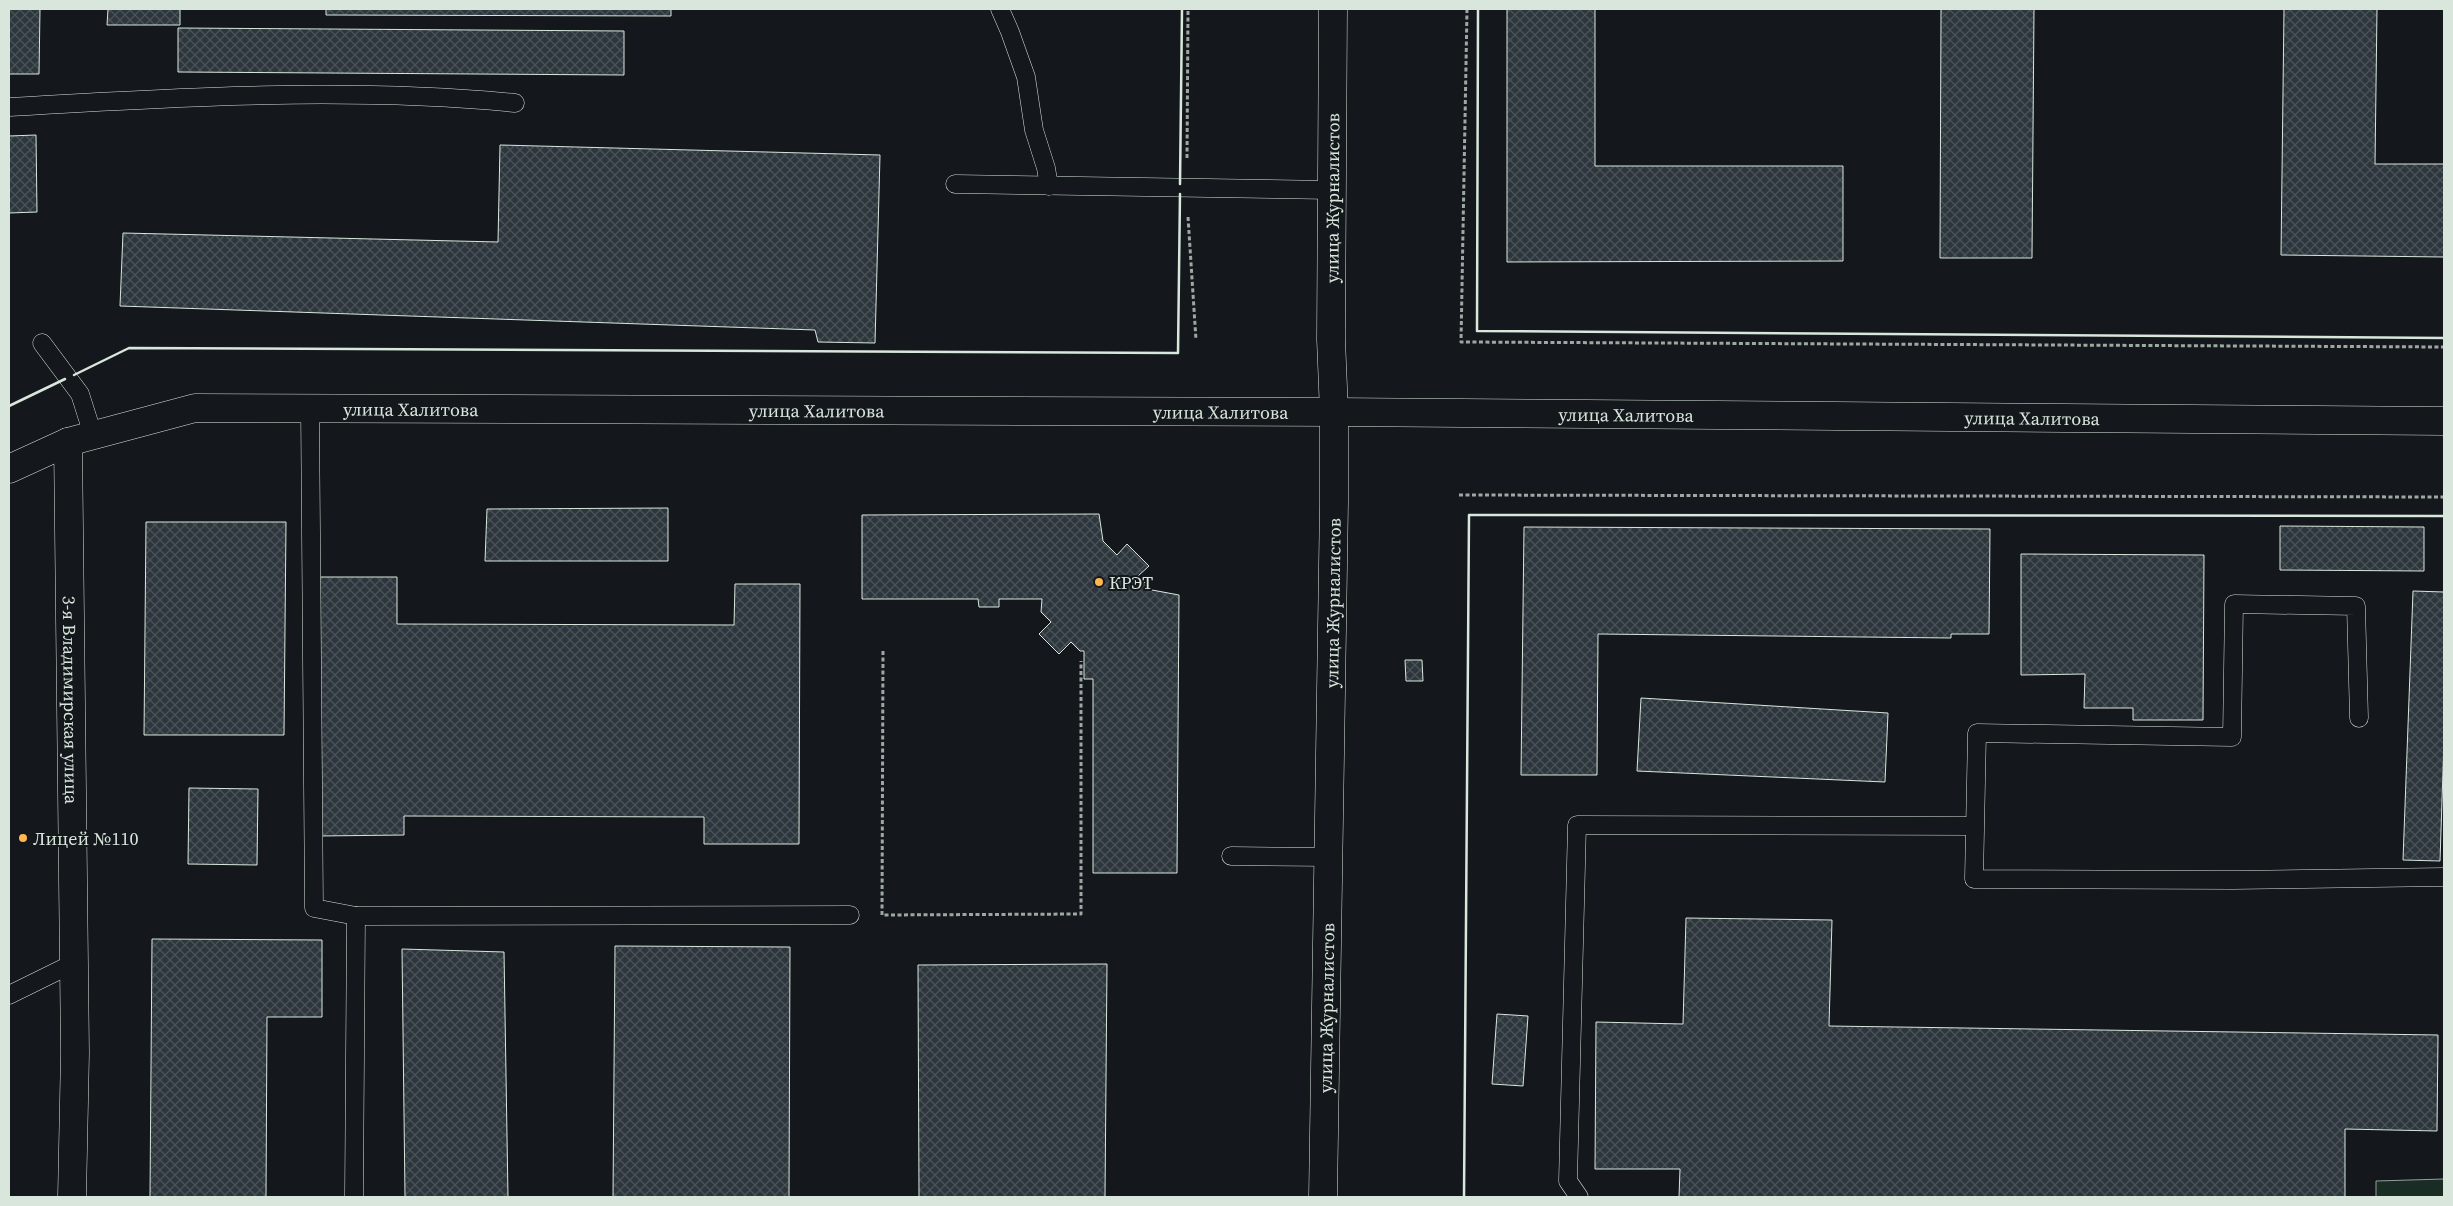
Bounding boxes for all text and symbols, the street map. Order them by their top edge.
street label: улица Журналистов [1319,113,1345,283]
street label: улица Халитова [343,396,479,421]
street label: улица Халитова [749,397,885,423]
street label: улица Халитова [1153,399,1289,424]
street label: улица Халитова [1558,401,1695,427]
street label: улица Халитова [1964,405,2101,431]
street label: улица Журналистов [1319,518,1346,688]
place label: КРЭТ [1109,570,1153,595]
marker: КРЭТ [1093,576,1105,588]
street label: 3-я Владимирская улица [57,596,85,805]
place label: Лицей №110 [33,826,138,851]
marker: Лицей №110 [17,832,29,844]
street label: улица Журналистов [1312,923,1340,1093]

